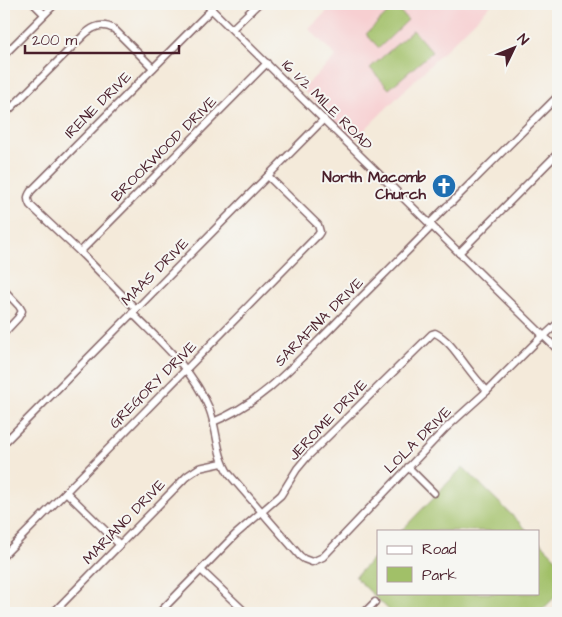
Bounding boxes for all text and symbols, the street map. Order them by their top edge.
scale bar [25,22,179,54]
north arrow [490,22,540,72]
text: 200 m [32,30,78,51]
text: N [512,30,533,50]
street label: 16 1/2 MILE ROAD [277,55,377,155]
street label: IRENE DRIVE [60,67,136,143]
street label: BROOKWOOD DRIVE [107,91,222,206]
place label: North Macomb Church [322,167,427,205]
church icon: North Macomb Church [431,173,457,199]
street label: MAAS DRIVE [116,233,194,311]
street label: SARAFINA DRIVE [270,273,368,371]
street label: GREGORY DRIVE [105,336,202,433]
street label: JEROME DRIVE [284,375,372,465]
street label: LOLA DRIVE [380,402,456,478]
street label: MARIANO DRIVE [78,475,170,569]
legend [377,530,540,594]
text: Road [422,539,457,560]
text: Park [422,565,457,586]

